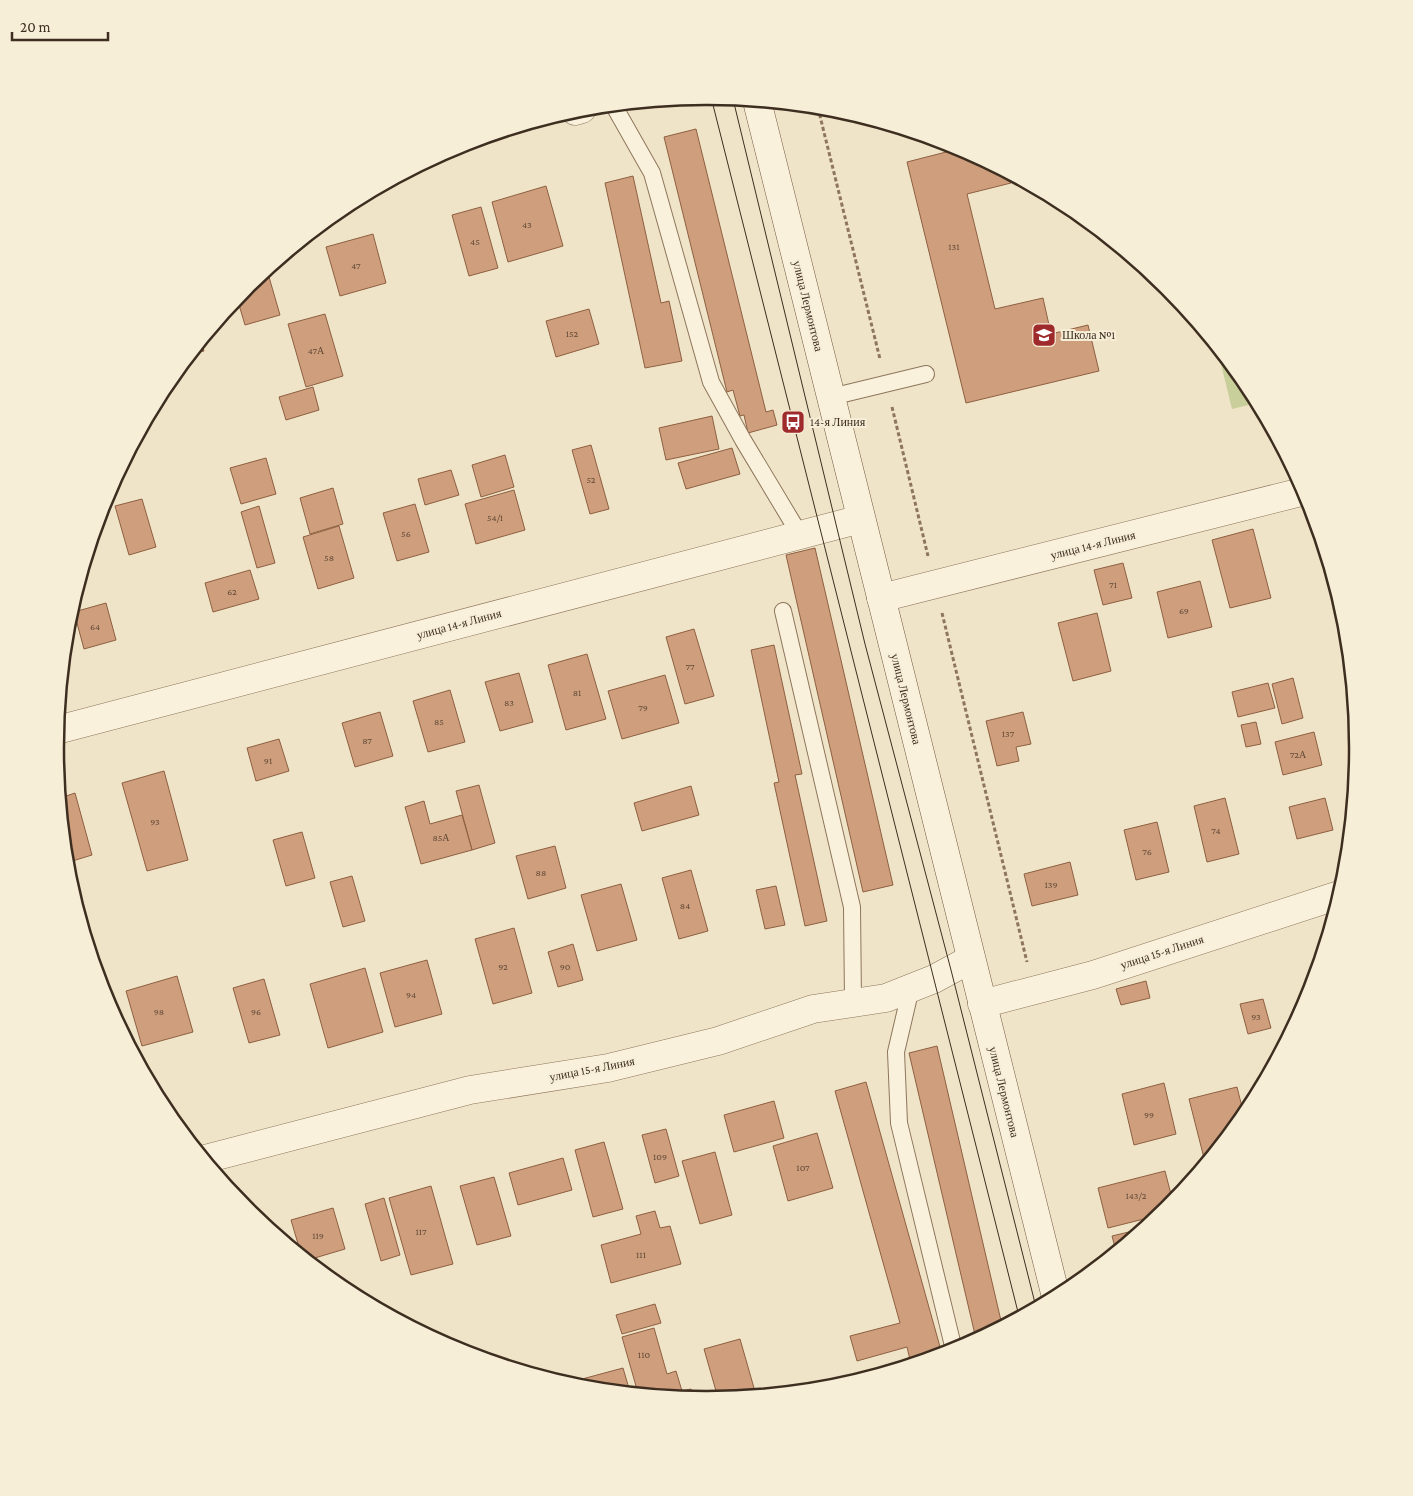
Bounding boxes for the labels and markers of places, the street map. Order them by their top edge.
school or university icon: Школа №1 [1031,322,1057,348]
place label: Школа №1 [1062,328,1115,342]
bus stop icon: 14-я Линия [780,409,806,435]
place label: 14-я Линия [810,415,866,429]

